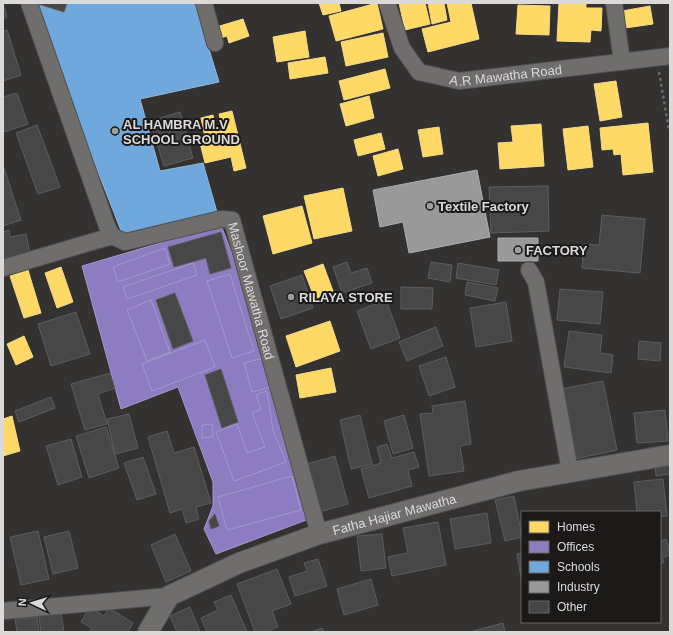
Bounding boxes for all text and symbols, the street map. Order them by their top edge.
street label: A.R Mawatha Road [448,62,563,89]
place label: AL HAMBRA M.V SCHOOL GROUND [123,117,240,147]
marker: AL HAMBRA M.V SCHOOL GROUND [110,126,120,136]
place label: Textile Factory [438,199,530,214]
marker: Textile Factory [425,201,435,211]
street label: Mashoor Mawatha Road [225,221,277,361]
place label: FACTORY [526,243,588,258]
marker: FACTORY [513,245,523,255]
place label: RILAYA STORE [299,290,393,305]
marker: RILAYA STORE [286,292,296,302]
street label: Fatha Hajiar Mawatha [331,491,459,538]
legend [521,511,661,623]
text: Homes [557,520,595,534]
text: Offices [557,540,594,554]
text: Schools [557,560,600,574]
text: Industry [557,580,600,594]
north arrow [12,583,52,623]
text: N [16,598,28,607]
text: Other [557,600,587,614]

